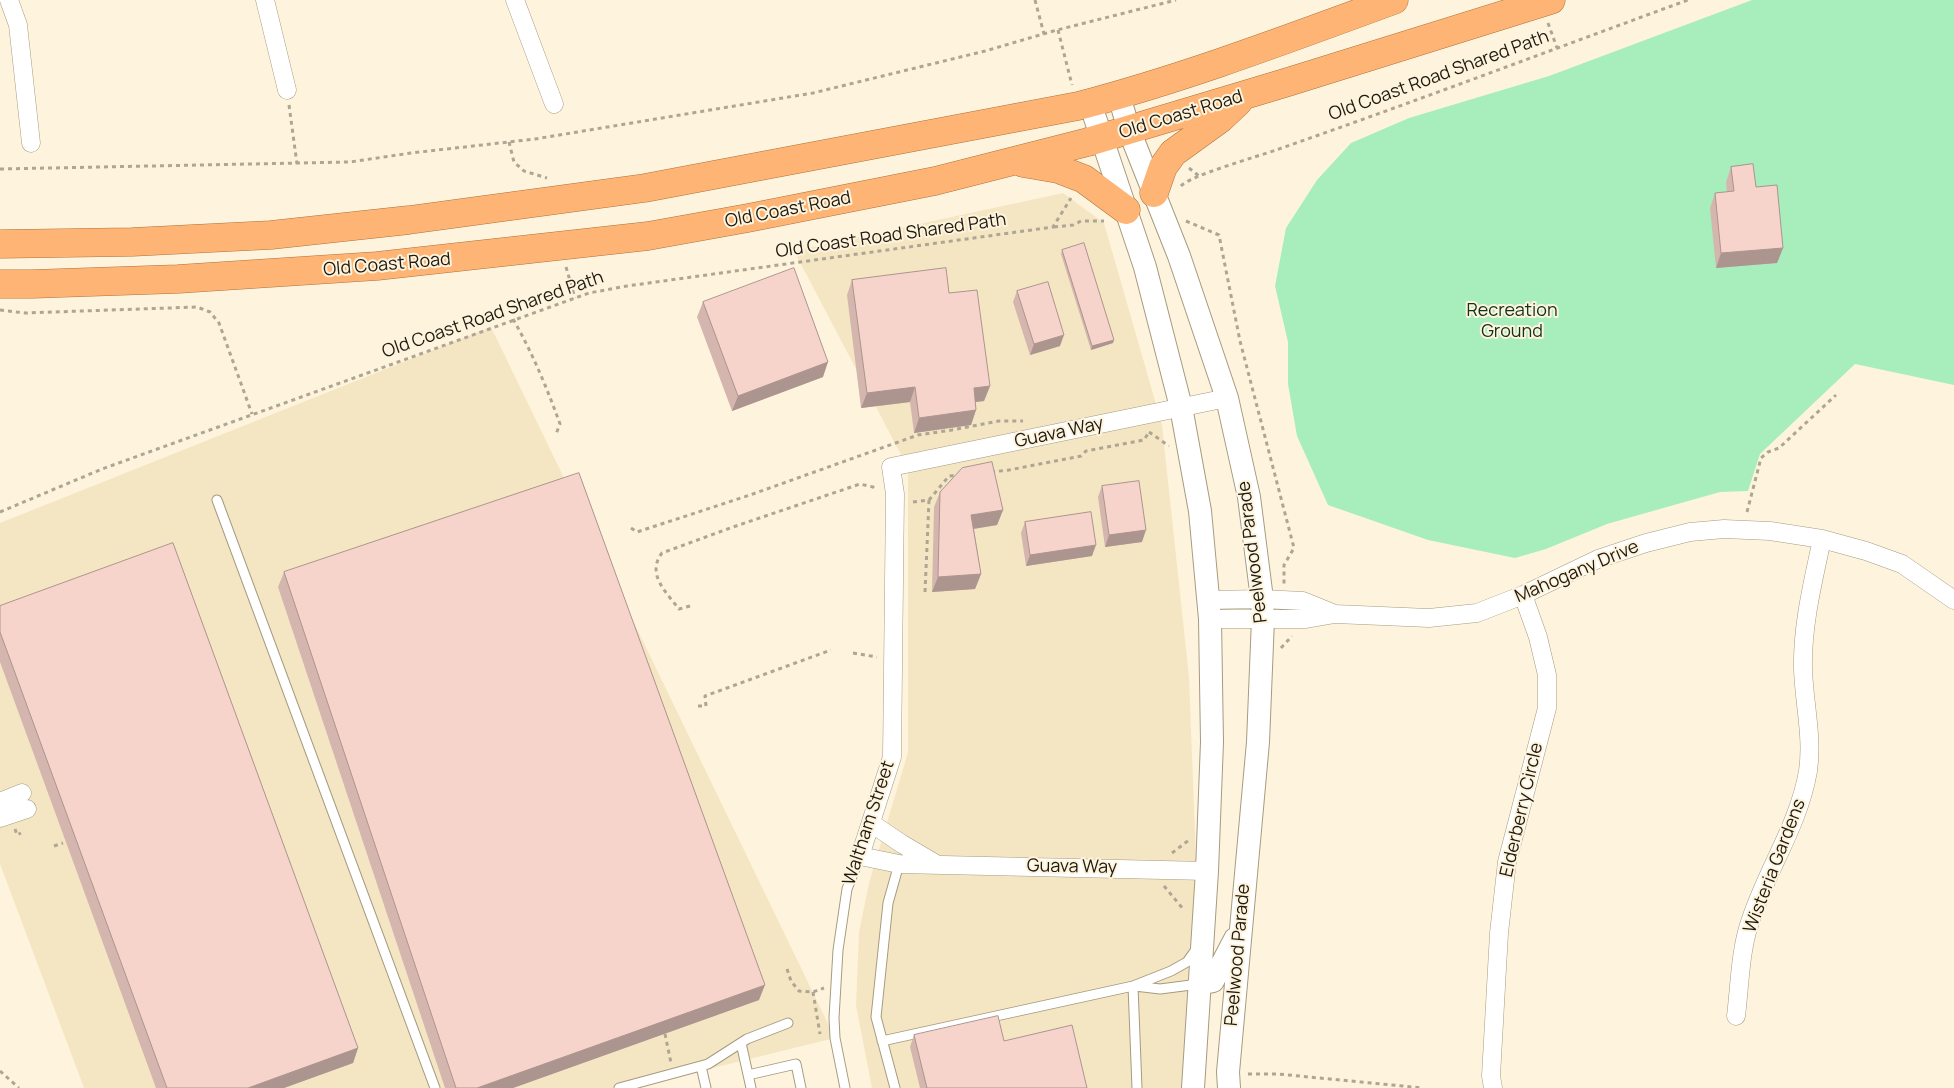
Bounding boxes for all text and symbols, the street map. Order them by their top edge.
street label: Old Coast Road Shared Path [1326,26,1552,126]
street label: Old Coast Road [1117,86,1245,144]
street label: Old Coast Road [723,187,853,233]
street label: Old Coast Road Shared Path [774,209,1008,263]
street label: Old Coast Road [322,249,452,281]
street label: Old Coast Road Shared Path [379,267,607,363]
park label: Recreation Ground [1466,300,1558,342]
street label: Guava Way [1013,413,1105,453]
street label: Peelwood Parade [1234,480,1272,624]
street label: Mahogany Drive [1512,536,1642,608]
street label: Elderberry Circle [1496,741,1548,879]
street label: Waltham Street [839,758,899,888]
street label: Wisteria Gardens [1740,796,1810,936]
street label: Guava Way [1027,855,1117,879]
street label: Peelwood Parade [1221,883,1255,1027]

